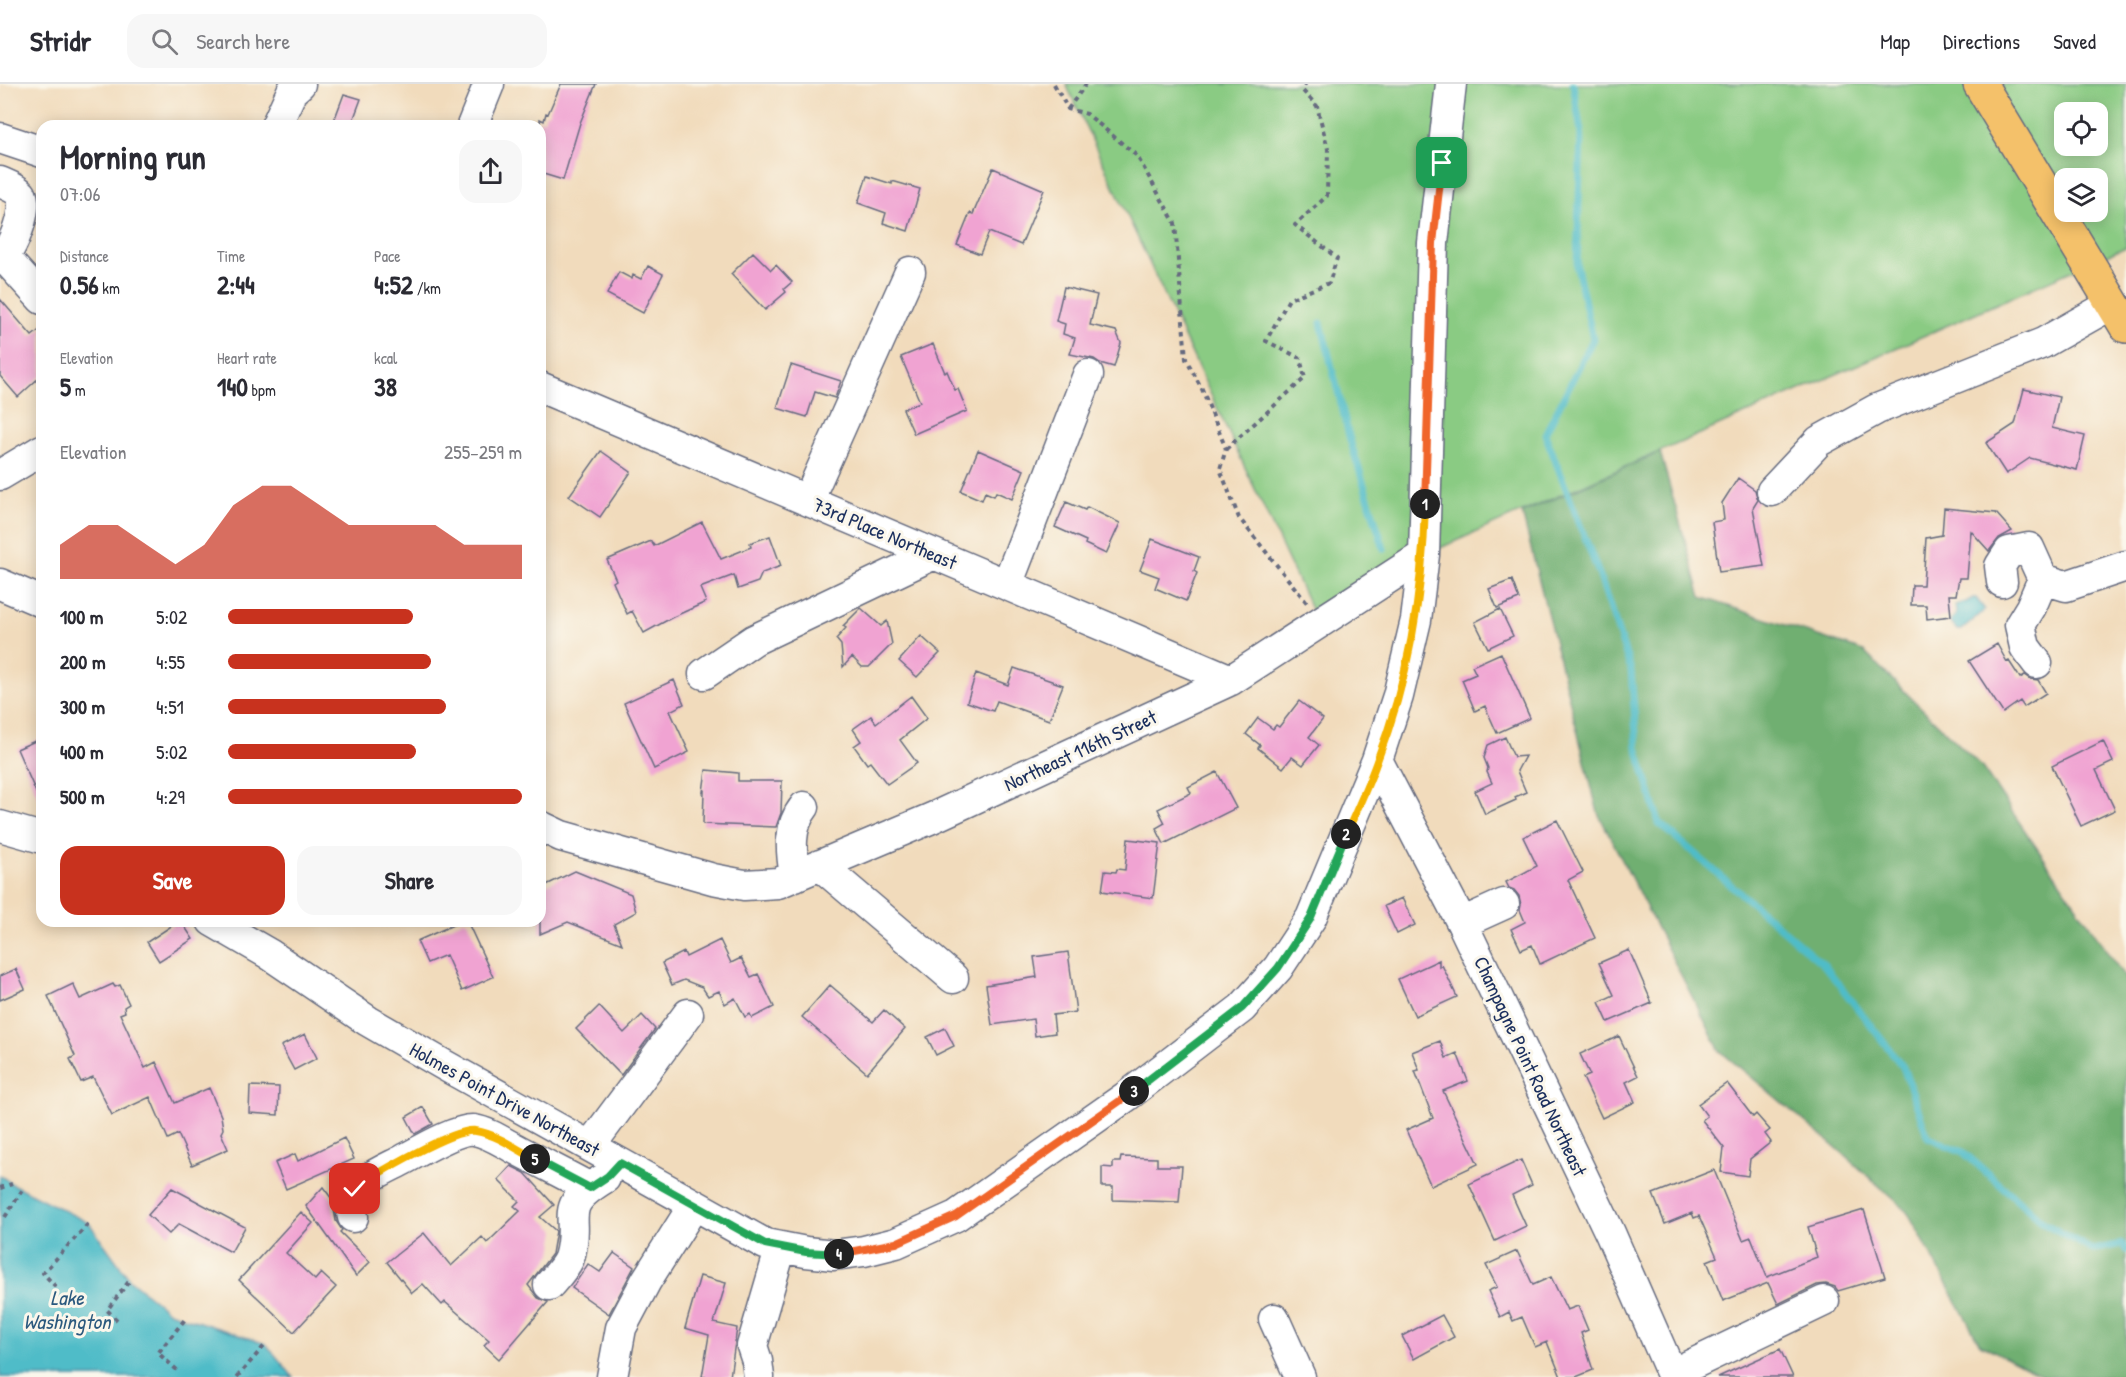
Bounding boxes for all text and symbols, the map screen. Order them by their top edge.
search box [127,14,547,68]
text: Stridr [30,22,91,60]
icon: search [148,25,181,58]
text: Search here [196,26,290,56]
text: Map [1880,27,1910,56]
text: Directions [1943,27,2020,56]
text: Saved [2053,27,2096,56]
map controls [2054,102,2108,222]
button: locate [2054,102,2108,156]
text: Morning run [60,135,206,179]
pin [1416,137,1467,188]
button: share [459,140,522,203]
icon: arrive [1425,146,1458,179]
button: layers [2054,168,2108,222]
text: 07:06 [60,180,100,207]
text: Distance [60,245,109,267]
text: Time [217,245,245,267]
text: Pace [374,245,401,267]
text: 0.56 [60,267,99,302]
text: 2:44 [217,267,255,302]
text: 4:52 [374,267,413,302]
text: km [99,277,120,299]
text: /km [413,277,441,299]
text: Elevation [60,347,113,369]
text: Heart rate [217,347,277,369]
text: kcal [374,347,397,369]
text: 5 [60,369,71,404]
text: 140 [217,369,248,404]
text: 38 [374,369,397,404]
text: m [71,379,86,401]
text: bpm [248,379,276,401]
text: Elevation [60,438,126,465]
text: 255–259 m [444,438,522,465]
pin: 1 [1410,489,1440,519]
street label: 73rd Place Northeast [809,490,962,576]
text: 1 [1422,493,1428,515]
text: 100 m [60,603,103,630]
text: 5:02 [156,603,187,630]
text: 200 m [60,648,105,675]
text: 4:55 [156,648,185,675]
text: 300 m [60,693,105,720]
text: 4:51 [156,693,184,720]
street label: Northeast 116th Street [999,702,1162,797]
text: 400 m [60,738,104,765]
text: 5:02 [156,738,187,765]
text: 500 m [60,783,105,810]
text: 4:29 [156,783,185,810]
pin: 2 [1331,819,1361,849]
text: 2 [1342,823,1350,845]
button: Save [60,846,285,915]
button: Share [297,846,522,915]
street label: Champagne Point Road Northeast [1468,952,1594,1181]
street label: Holmes Point Drive Northeast [405,1035,606,1163]
pin: 3 [1119,1076,1149,1106]
text: 3 [1130,1080,1138,1102]
pin: 5 [520,1144,550,1174]
text: 5 [532,1148,538,1170]
pin [329,1163,380,1214]
icon: check [338,1172,371,1205]
pin: 4 [824,1239,854,1269]
text: 4 [836,1243,842,1265]
water label: Lake Washington [24,1283,112,1336]

